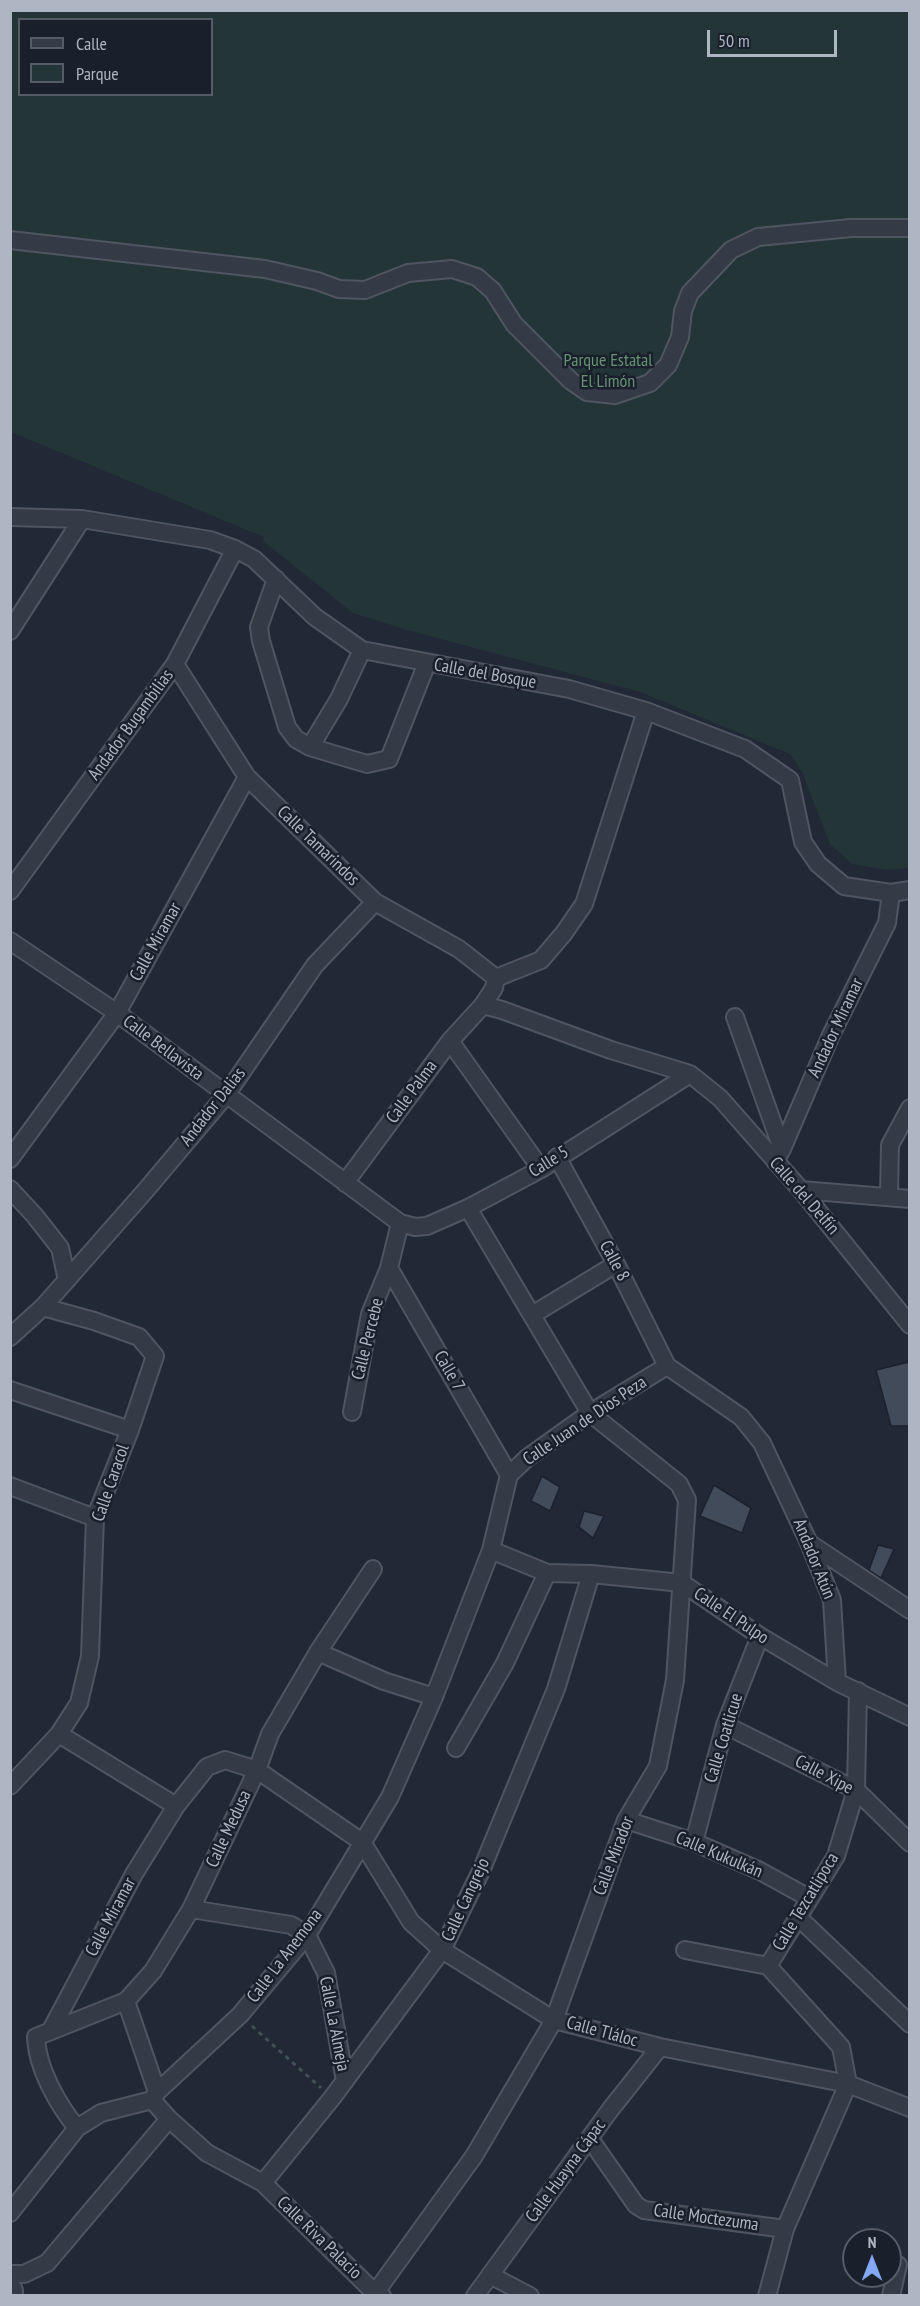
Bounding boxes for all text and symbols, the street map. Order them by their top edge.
legend [18,18,213,96]
scale bar [710,18,840,56]
text: 50 m [718,29,750,52]
text: Calle [76,32,107,55]
text: Parque [76,62,119,85]
park label: Parque Estatal El Limón [564,350,652,392]
street label: Calle del Bosque [432,654,538,694]
street label: Andador Bugambilias [84,665,178,785]
street label: Calle Tamarindos [272,801,364,891]
street label: Calle Miramar [126,899,186,985]
street label: Andador Miramar [804,975,868,1081]
street label: Calle Bellavista [118,1011,208,1085]
street label: Calle Palma [382,1056,442,1128]
street label: Andador Dalias [176,1063,250,1151]
street label: Calle 5 [525,1141,573,1183]
street label: Calle del Delfín [764,1153,844,1239]
street label: Calle 8 [594,1237,634,1285]
street label: Calle Percebe [347,1296,389,1382]
street label: Calle 7 [429,1347,469,1395]
street label: Calle Juan de Dios Peza [519,1372,651,1470]
street label: Calle Caracol [88,1442,134,1524]
street label: Andador Atún [788,1516,840,1602]
street label: Calle El Pulpo [689,1583,773,1649]
street label: Calle Coatlicue [700,1691,748,1785]
street label: Calle Xipe [791,1751,857,1799]
street label: Calle Medusa [202,1787,256,1871]
street label: Calle Mirador [589,1813,639,1899]
street label: Calle Kukulkán [672,1827,766,1883]
street label: Calle Tezcatlipoca [768,1849,844,1955]
street label: Calle Cangrejo [437,1855,495,1945]
street label: Calle Miramar [81,1874,141,1960]
street label: Calle La Anemona [243,1905,327,2007]
street label: Calle La Almeja [314,1975,354,2073]
street label: Calle Tláloc [564,2012,640,2052]
street label: Calle Huayna Cápac [521,2115,611,2227]
street label: Calle Riva Palacio [272,2192,366,2284]
street label: Calle Moctezuma [652,2200,760,2236]
north arrow [842,2228,902,2288]
text: N [868,2232,876,2252]

